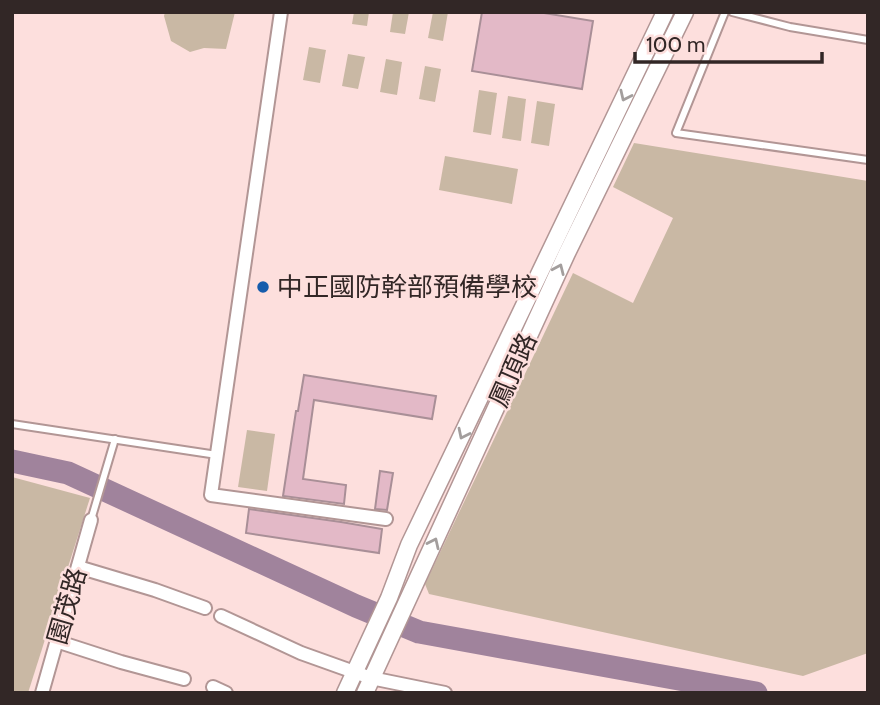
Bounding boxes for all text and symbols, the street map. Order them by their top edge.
scale bar [635,21,822,65]
text: 100 m [646,32,705,57]
one-way arrow [619,89,633,101]
one-way arrow [551,264,565,276]
place label: 中正國防幹部預備學校 [277,271,537,303]
marker: 中正國防幹部預備學校 [255,279,271,295]
street label: 鳳頂路 [483,328,543,412]
one-way arrow [457,427,471,439]
one-way arrow [426,538,440,550]
street label: 園茂路 [41,564,93,648]

